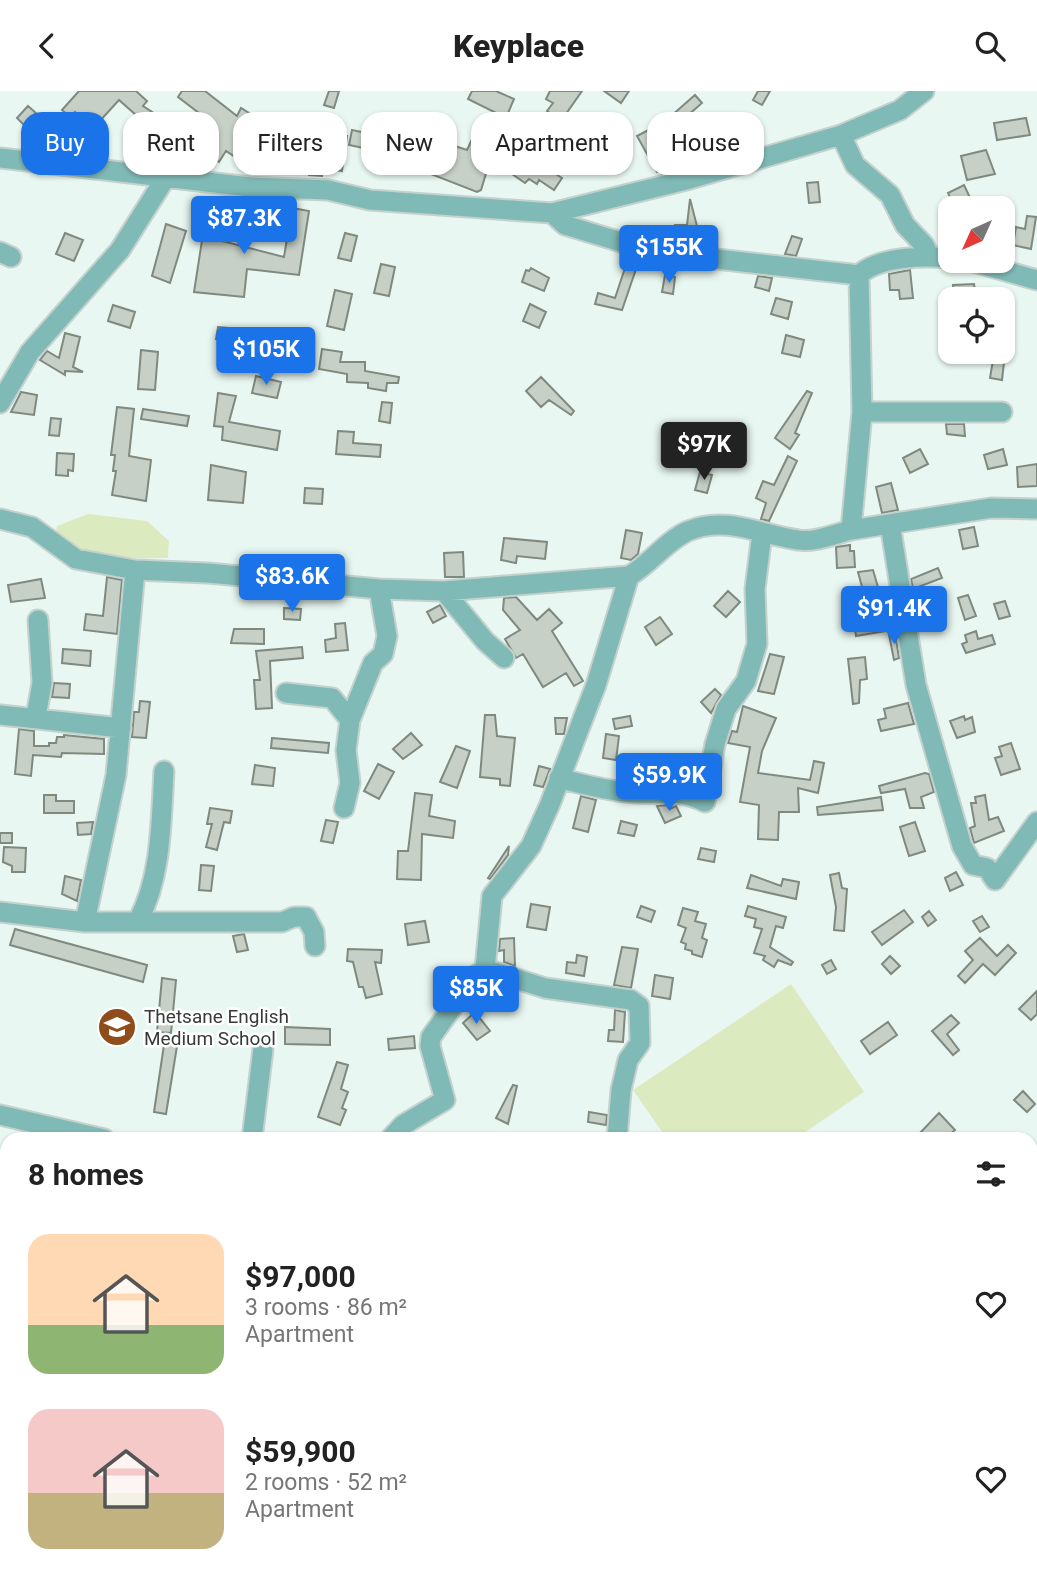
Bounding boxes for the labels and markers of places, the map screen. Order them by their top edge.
pin: $87.3K [187,197,301,256]
pin: $155K [620,225,718,285]
pin: $105K [217,327,315,387]
pin: $97K [663,423,745,482]
pin: $83.6K [235,554,349,614]
pin: $91.4K [837,587,951,646]
pin: $59.9K [612,753,726,813]
pin: $85K [435,967,517,1026]
place label: Thetsane English Medium School [144,1005,289,1050]
school or university icon: Thetsane English Medium School [96,1006,138,1048]

